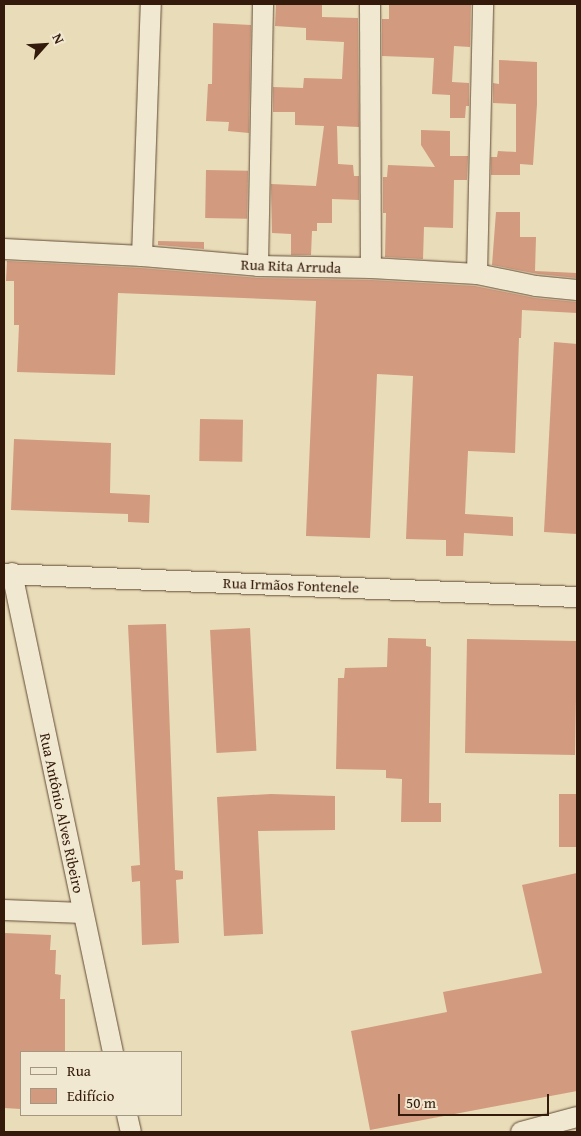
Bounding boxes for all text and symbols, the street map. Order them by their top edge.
north arrow [20,20,70,70]
text: N [47,30,70,47]
street label: Rua Rita Arruda [241,255,341,277]
street label: Rua Irmãos Fontenele [223,574,359,596]
street label: Rua Antônio Alves Ribeiro [36,731,88,895]
legend [20,1051,182,1116]
text: Rua [67,1060,91,1081]
scale bar [401,1084,552,1116]
text: Edifício [67,1085,114,1106]
text: 50 m [406,1092,436,1113]

